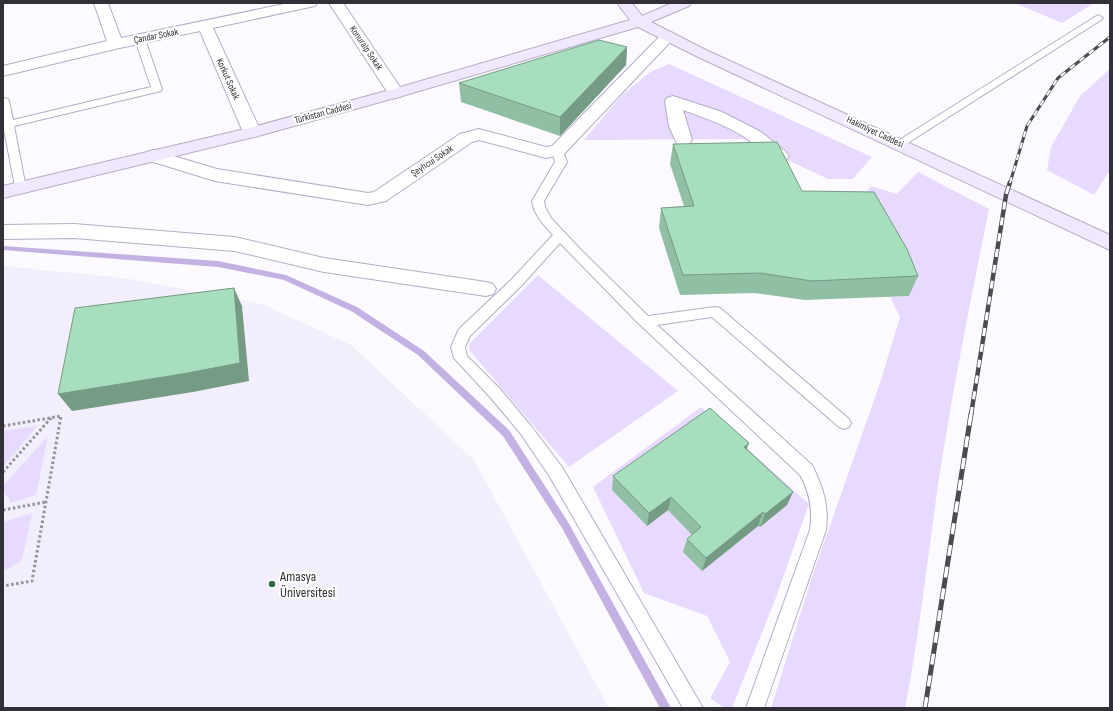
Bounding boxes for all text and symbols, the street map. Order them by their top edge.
street label: Konuralp Sokak [347,23,385,73]
street label: Çandar Sokak [133,26,180,46]
street label: Korkut Sokak [214,56,242,102]
street label: Türkistan Caddesi [293,100,353,126]
street label: Hakimiyet Caddesi [845,114,906,151]
street label: Şeyhcui Sokak [409,143,455,179]
place label: Amasya Üniversitesi [279,568,335,601]
marker: Amasya Üniversitesi [267,579,277,589]

